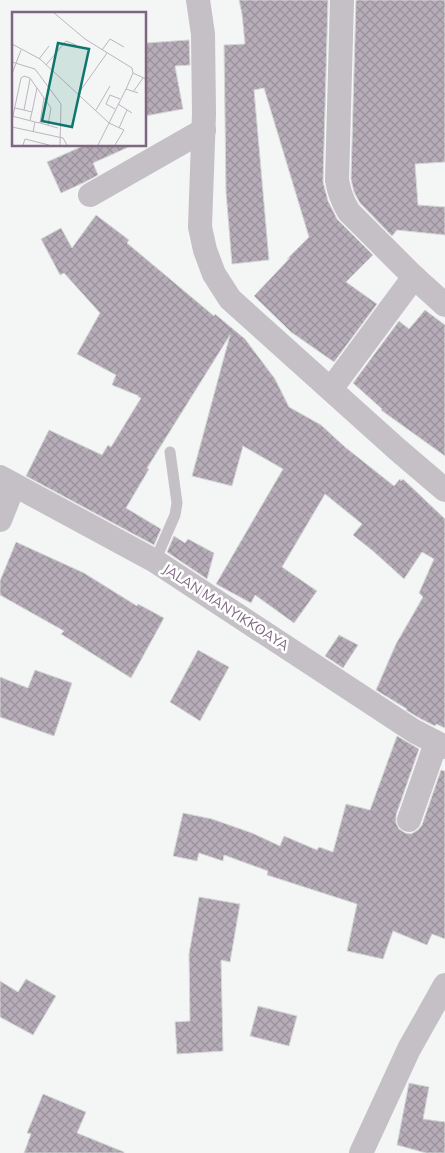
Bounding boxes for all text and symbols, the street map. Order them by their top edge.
inset map [12,12,146,146]
street label: JALAN MANYIKKOAYA [159,559,293,655]

